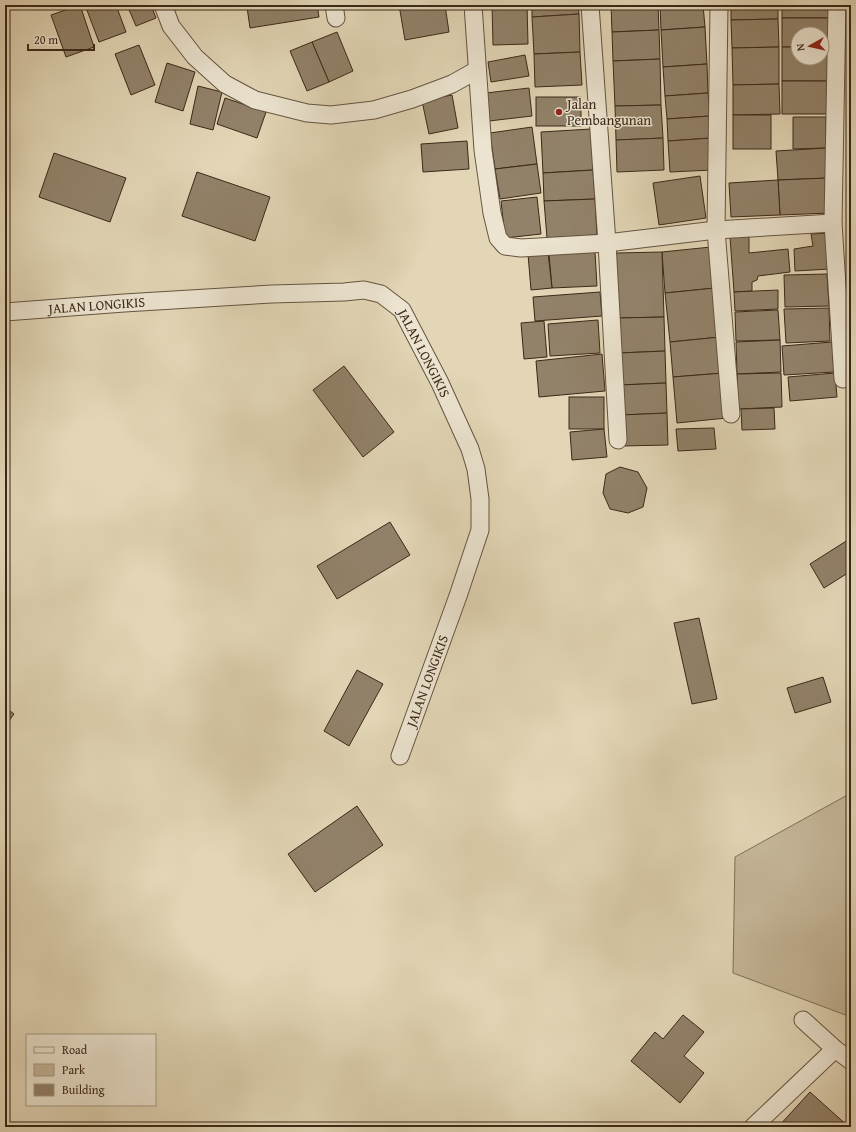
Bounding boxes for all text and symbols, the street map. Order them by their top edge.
scale bar [28,26,94,52]
north arrow [790,26,830,66]
text: 20 m [34,31,58,48]
text: N [792,42,809,52]
place label: Jalan Pembangunan [565,94,651,130]
marker: Jalan Pembangunan [554,107,564,117]
street label: JALAN LONGIKIS [46,292,146,319]
street label: JALAN LONGIKIS [392,304,455,401]
street label: JALAN LONGIKIS [400,632,453,732]
legend [26,1034,156,1106]
text: Road [62,1041,88,1058]
text: Park [62,1061,86,1078]
text: Building [62,1081,105,1098]

